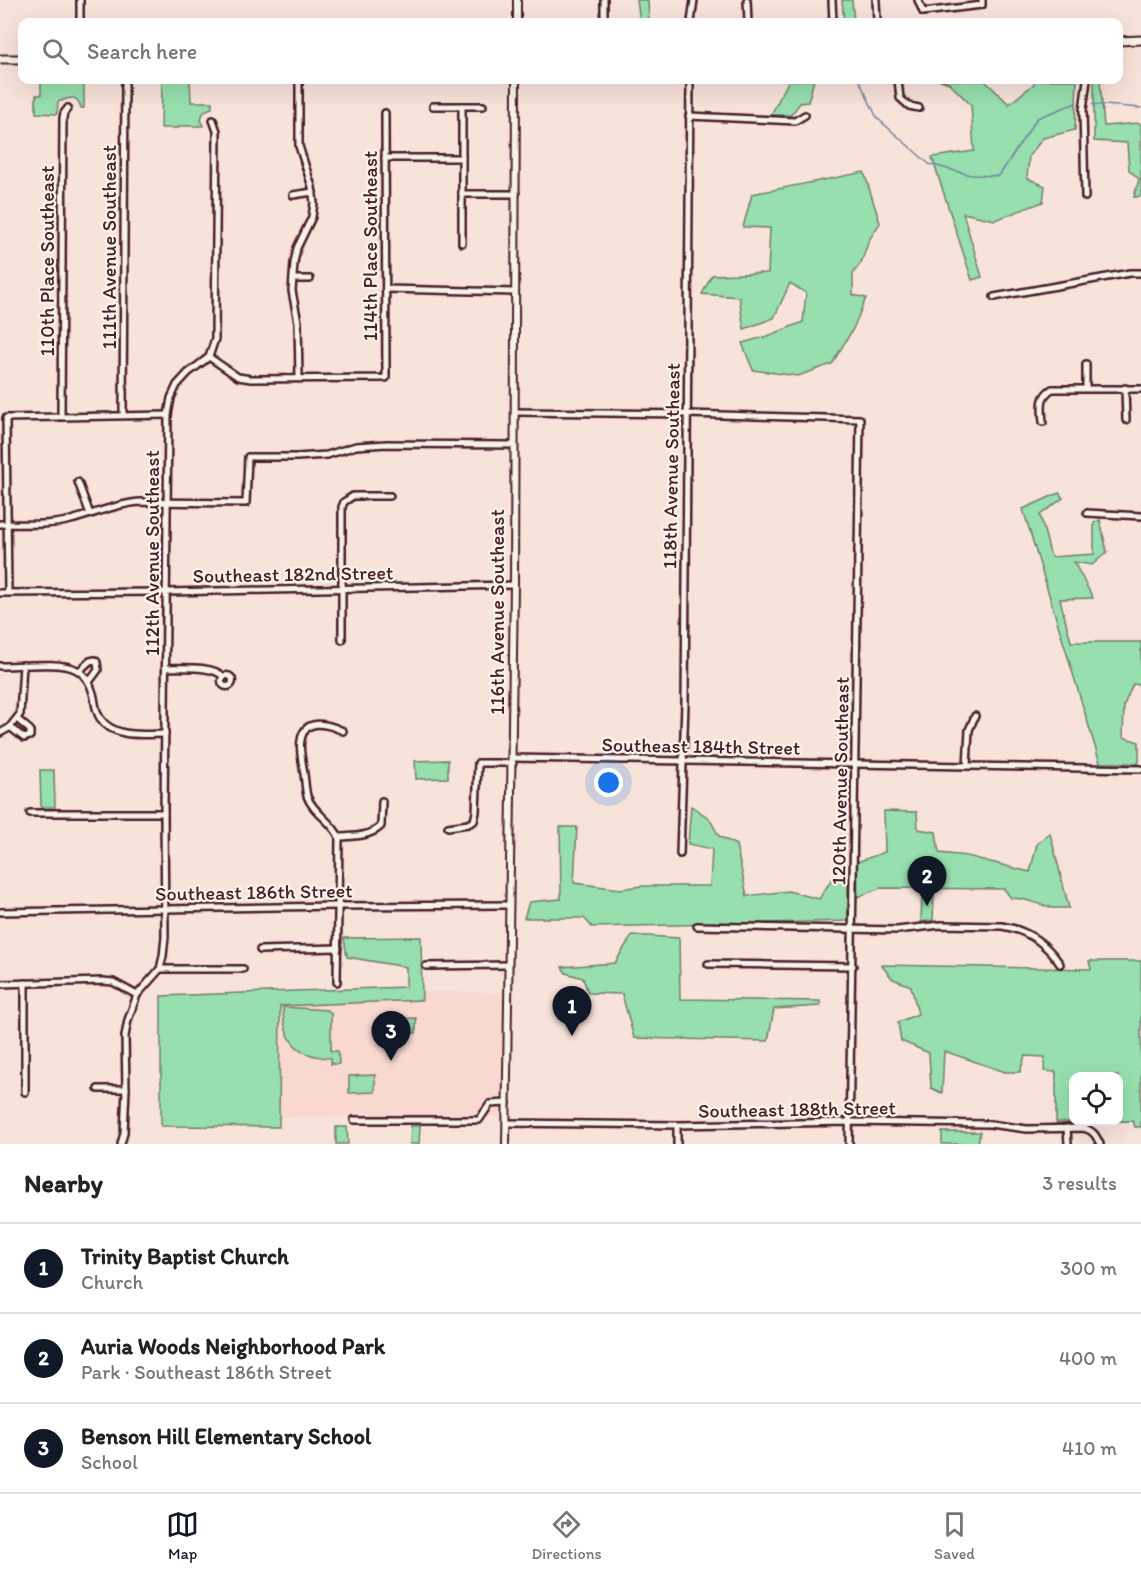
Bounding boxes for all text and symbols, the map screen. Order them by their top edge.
search box [18,18,1123,84]
icon: search [39,35,72,68]
text: Search here [87,38,197,65]
street label: 111th Avenue Southeast [97,145,121,349]
street label: 114th Place Southeast [358,150,382,341]
street label: 110th Place Southeast [35,165,59,356]
street label: 118th Avenue Southeast [657,363,685,569]
street label: 112th Avenue Southeast [140,450,164,656]
street label: 116th Avenue Southeast [485,509,509,715]
street label: Southeast 182nd Street [192,560,394,588]
street label: 120th Avenue Southeast [826,676,854,886]
street label: Southeast 184th Street [601,732,801,760]
your location [594,768,623,797]
pin: 2 [908,856,946,906]
street label: Southeast 186th Street [155,878,353,906]
pin: 1 [552,986,592,1036]
pin: 3 [372,1012,410,1061]
map controls [1069,1072,1123,1126]
button: locate [1069,1072,1123,1126]
street label: Southeast 188th Street [698,1095,896,1123]
text: Nearby [24,1167,103,1199]
text: 3 results [1042,1171,1117,1195]
text: Trinity Baptist Church [81,1243,289,1270]
text: 1 [39,1256,48,1280]
text: 300 m [1060,1256,1117,1280]
text: Church [81,1270,143,1294]
text: Auria Woods Neighborhood Park [81,1333,385,1360]
text: 2 [38,1346,49,1370]
text: 400 m [1059,1346,1117,1370]
text: Park · Southeast 186th Street [81,1360,332,1384]
text: Benson Hill Elementary School [81,1423,371,1450]
text: 3 [38,1436,49,1460]
text: 410 m [1062,1436,1117,1460]
text: School [81,1450,138,1474]
tab: Map [166,1508,199,1563]
tab: Directions [531,1508,602,1563]
tab: Saved [934,1508,975,1563]

